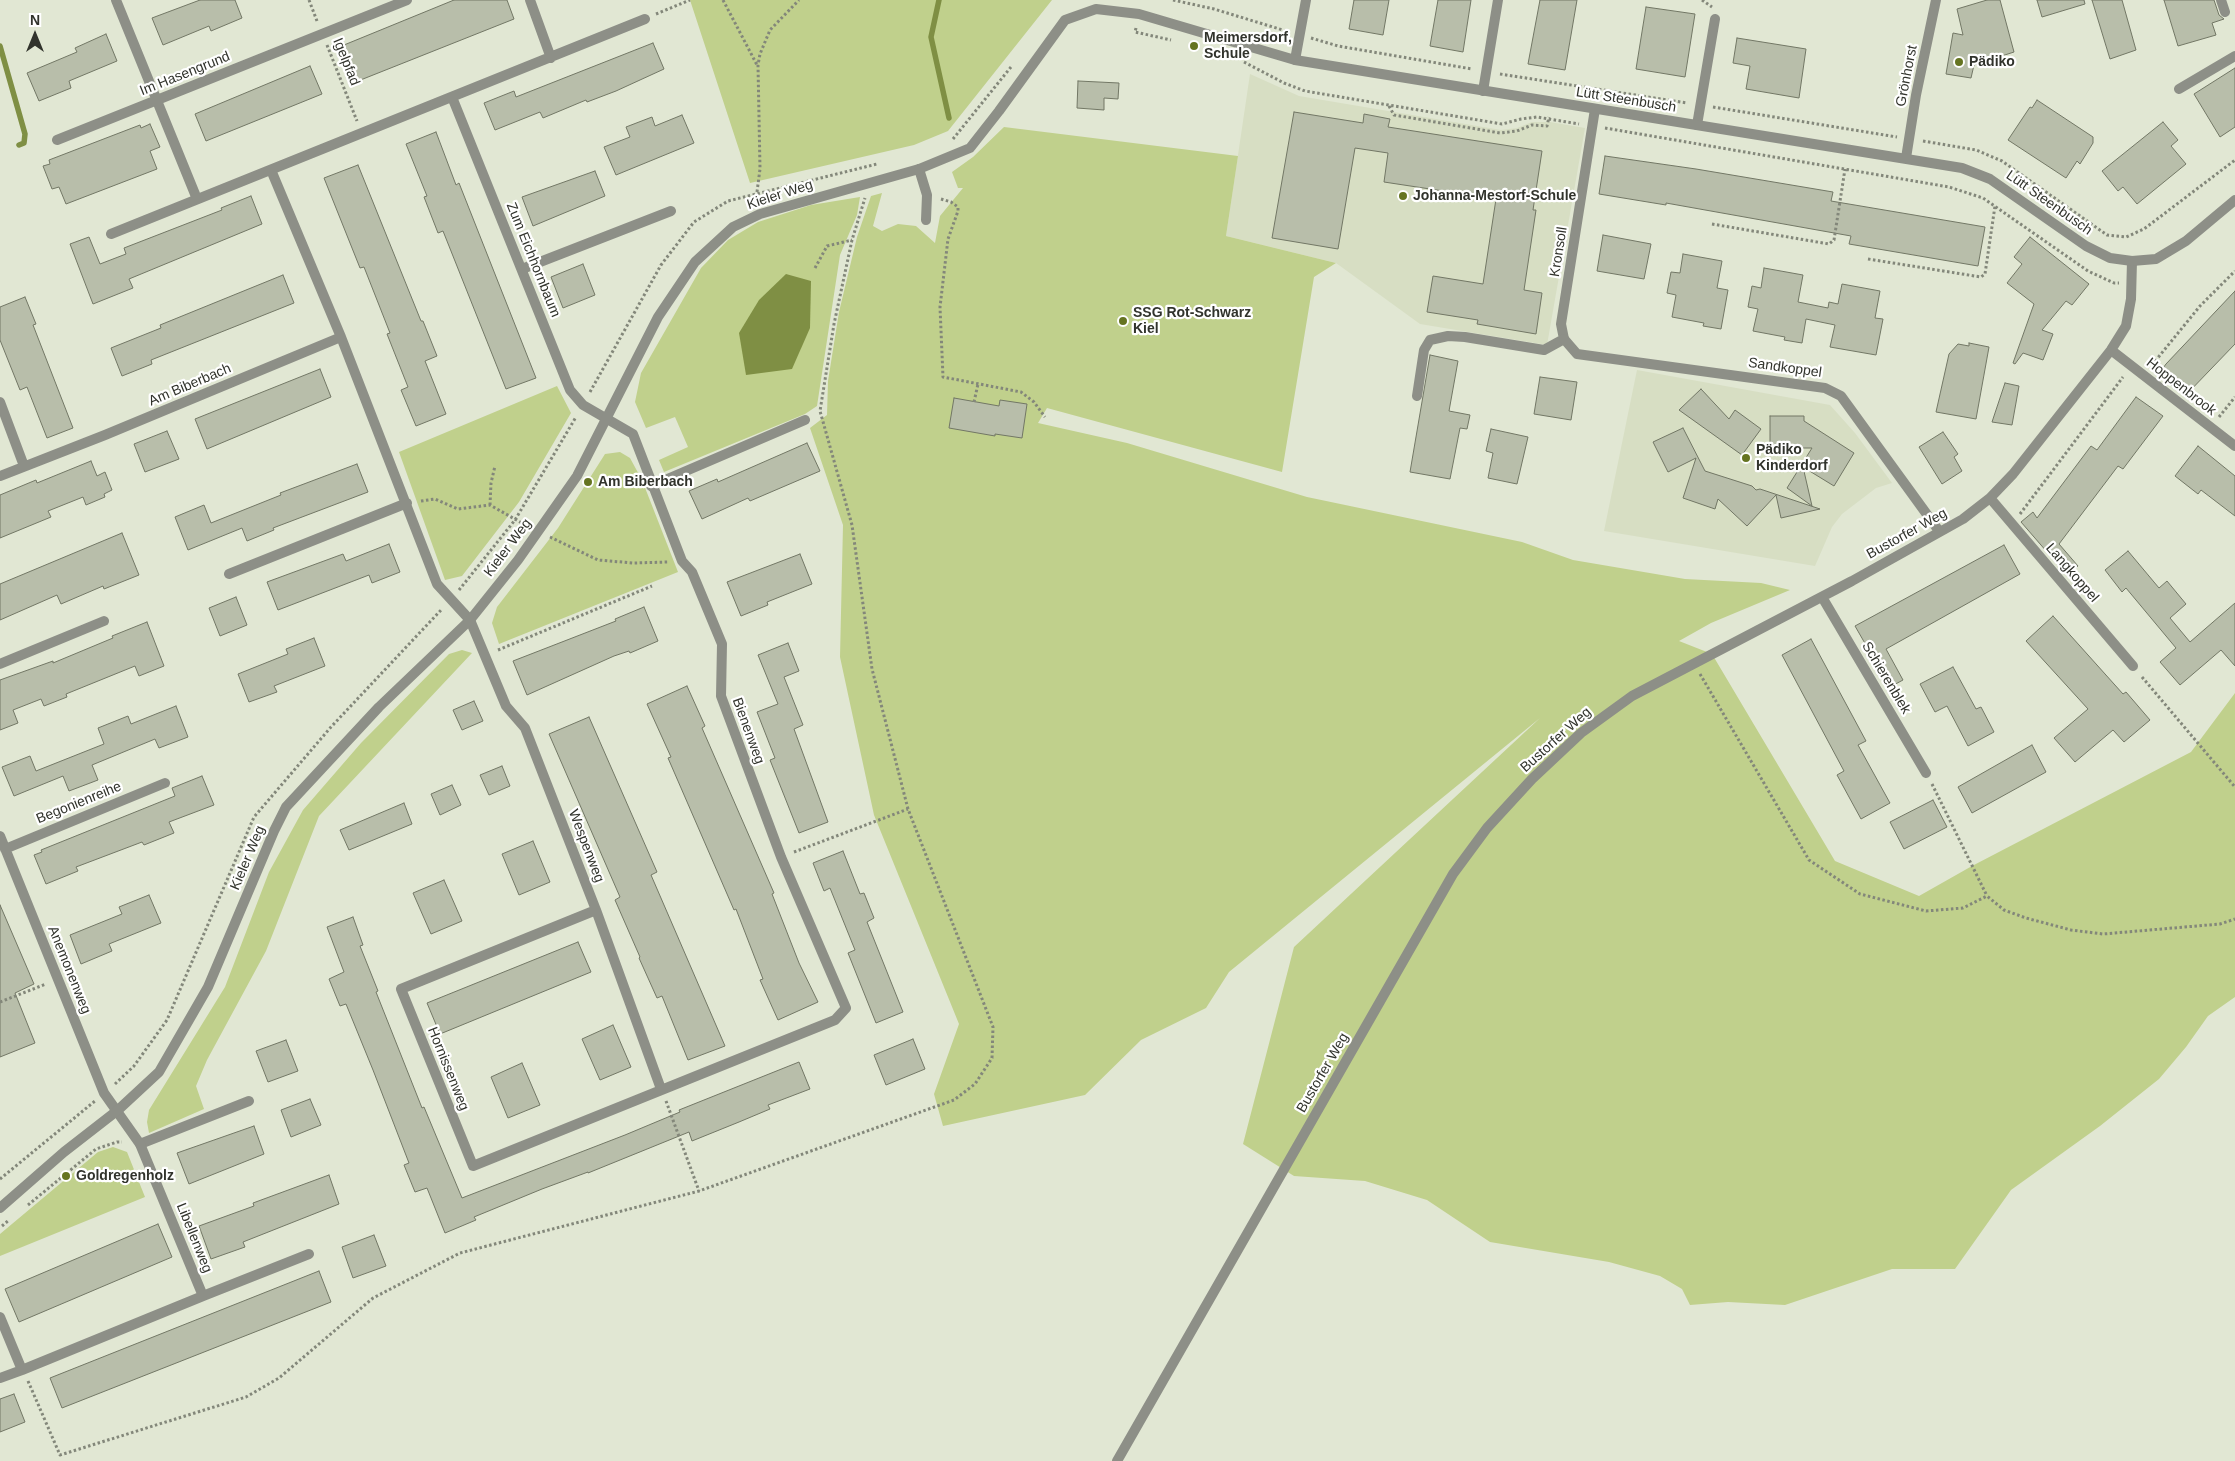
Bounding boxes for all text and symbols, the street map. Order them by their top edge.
north arrow [10,10,60,60]
text: N [30,12,40,28]
place label: Meimersdorf, Schule [1204,30,1292,62]
street label: Igelpfad [329,36,363,88]
marker: Meimersdorf, Schule [1188,40,1200,52]
street label: Grönhorst [1893,44,1921,108]
street label: Im Hasengrund [137,48,233,100]
place label: Pädiko [1969,54,2015,70]
marker: Pädiko [1953,56,1965,68]
street label: Lütt Steenbusch [1575,84,1677,116]
street label: Lütt Steenbusch [2003,167,2095,239]
street label: Kieler Weg [745,176,815,214]
place label: Johanna-Mestorf-Schule [1413,188,1576,204]
marker: Johanna-Mestorf-Schule [1397,190,1409,202]
street label: Zum Eichhornbaum [502,200,564,320]
street label: Kronsoll [1547,226,1571,278]
place label: SSG Rot-Schwarz Kiel [1133,305,1251,338]
marker: SSG Rot-Schwarz Kiel [1117,315,1129,327]
street label: Sandkoppel [1747,355,1823,381]
street label: Hoppenbrook [2143,355,2219,419]
street label: Am Biberbach [146,360,234,410]
place label: Pädiko Kinderdorf [1756,442,1828,474]
marker: Pädiko Kinderdorf [1740,452,1752,464]
place label: Am Biberbach [598,474,693,490]
marker: Am Biberbach [582,476,594,488]
street label: Bustorfer Weg [1864,505,1950,563]
street label: Kieler Weg [481,516,535,580]
street label: Langkoppel [2042,540,2102,606]
street label: Schierenblek [1858,639,1914,717]
street label: Bienenweg [728,696,768,766]
street label: Bustorfer Weg [1517,704,1595,776]
street label: Begonienreihe [34,778,124,828]
street label: Wespenweg [564,807,608,885]
street label: Kieler Weg [227,823,269,893]
street label: Anemonenweg [44,924,94,1016]
street label: Hornissenweg [424,1025,472,1113]
street label: Bustorfer Weg [1293,1030,1353,1116]
place label: Goldregenholz [76,1168,174,1184]
marker: Goldregenholz [60,1170,72,1182]
street label: Libellenweg [172,1201,216,1275]

